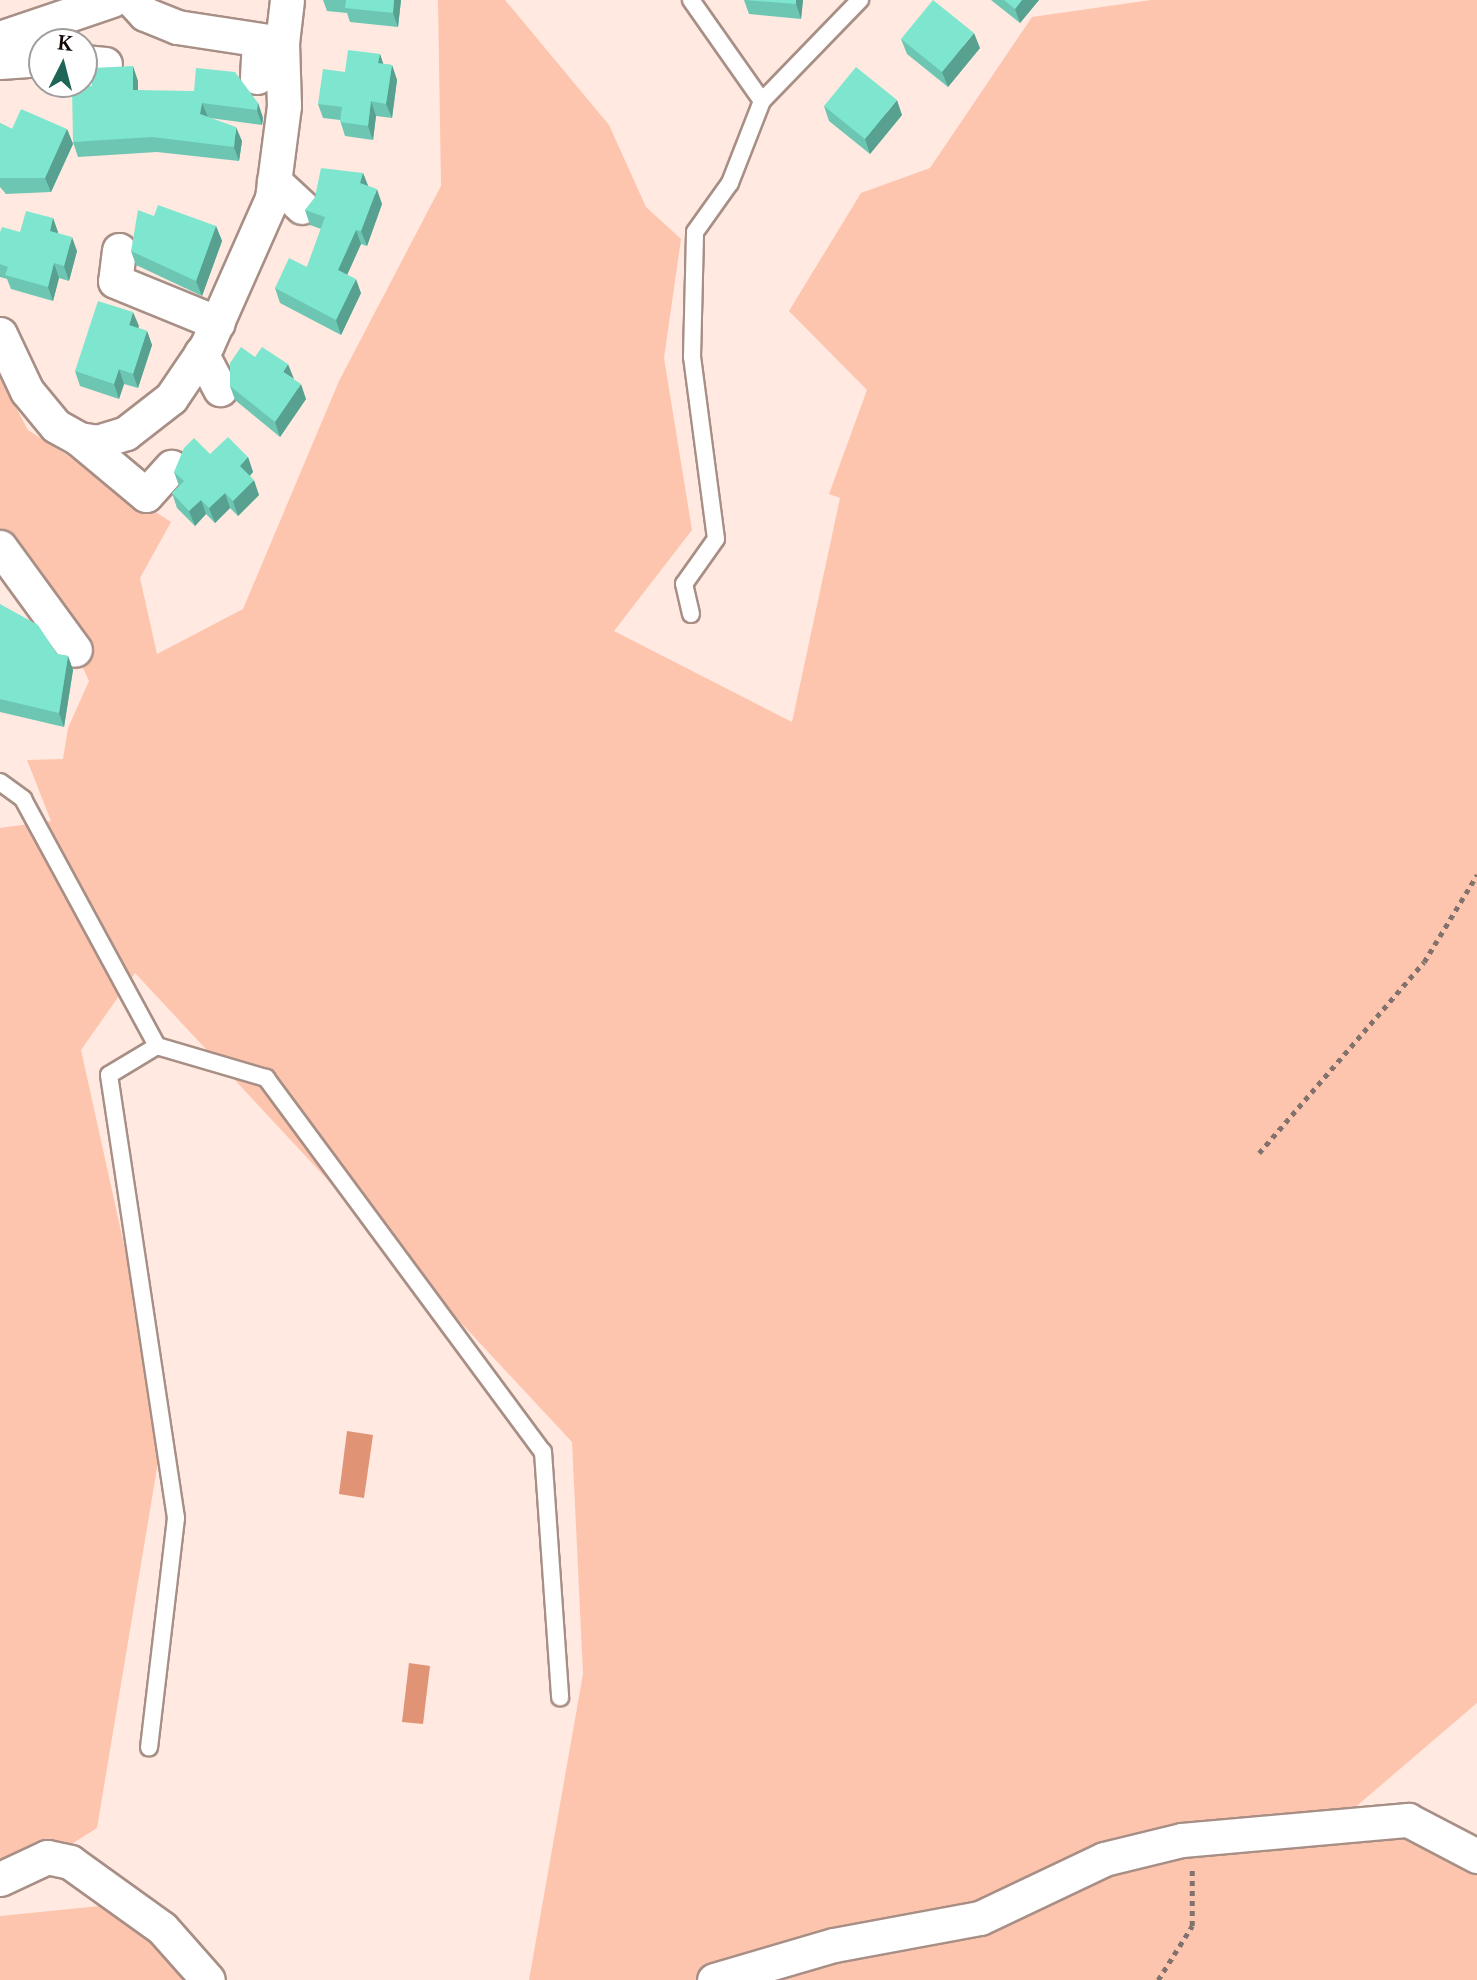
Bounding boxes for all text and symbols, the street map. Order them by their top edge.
north arrow [28,28,98,98]
text: K [56,31,74,56]

